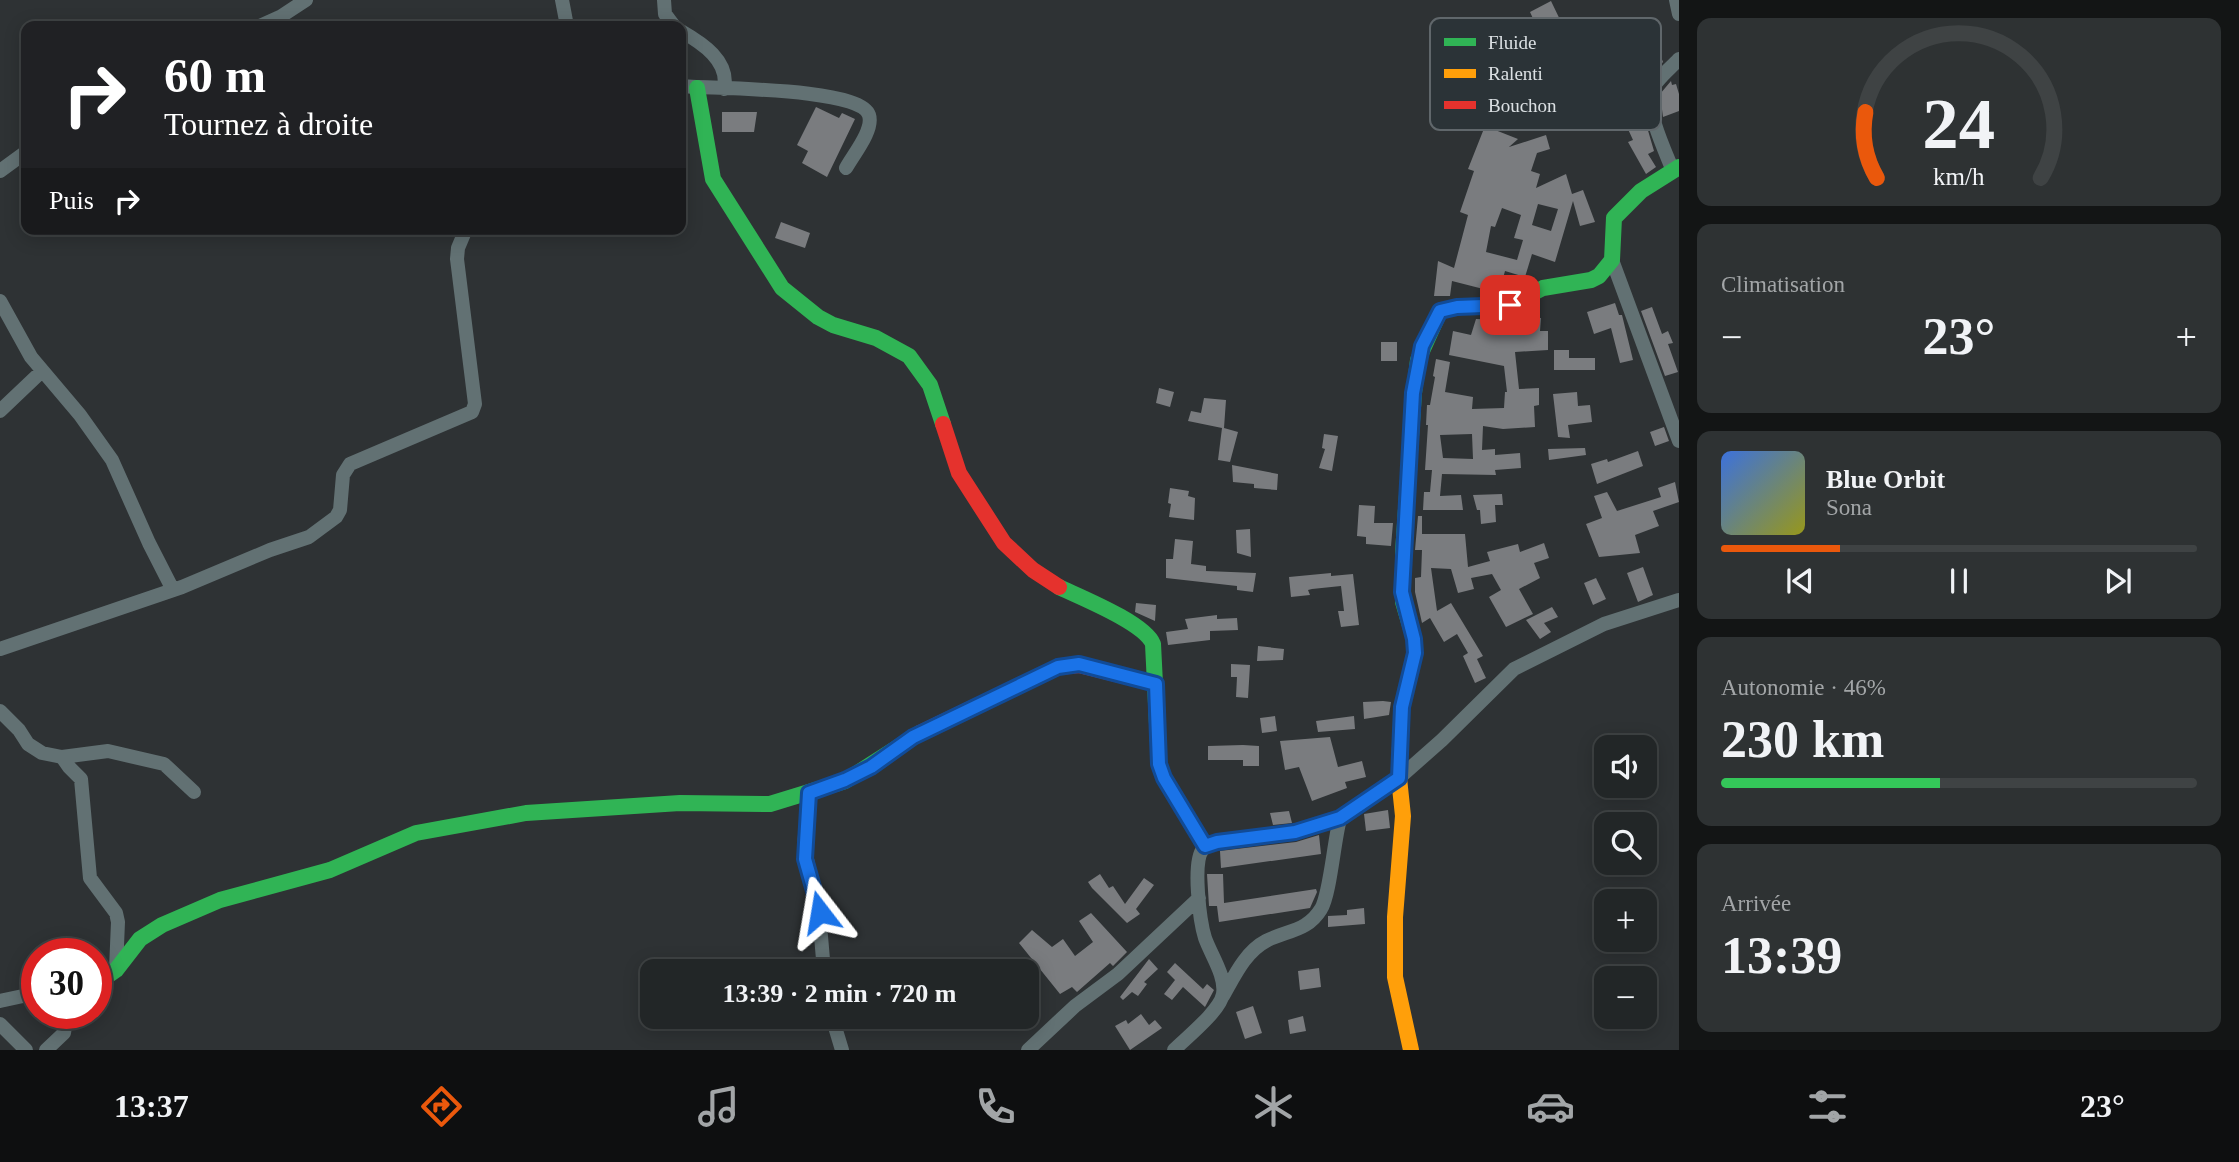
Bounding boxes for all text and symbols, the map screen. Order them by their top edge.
legend [1430,18,1661,130]
text: Fluide [1488,32,1537,53]
text: 60 m [164,48,266,103]
icon: right [49,49,140,140]
text: Ralenti [1488,63,1543,84]
text: 24 [1923,84,1995,165]
text: Bouchon [1488,95,1557,116]
text: Tournez à droite [164,106,373,142]
text: km/h [1933,163,1985,190]
icon: right [108,182,146,220]
text: Puis [49,186,94,215]
text: Climatisation [1721,272,1845,297]
pin [1480,275,1540,335]
icon: arrive [1491,286,1529,324]
text: 23° [1923,308,1995,365]
text: − [1721,316,1742,358]
text: + [2176,316,2197,358]
text: Blue Orbit [1826,465,1945,494]
text: Sona [1826,495,1872,520]
icon: previous [1781,562,1819,600]
icon: pause [1940,562,1978,600]
icon: next [2099,562,2137,600]
text: Autonomie · 46% [1721,675,1886,700]
text: 230 km [1721,711,1884,768]
map controls [1594,735,1657,1029]
button: sound [1594,735,1657,798]
button: search [1594,812,1657,875]
position arrow [783,875,857,949]
button: + [1594,889,1657,952]
text: Arrivée [1721,891,1791,916]
text: 13:39 [1721,927,1842,984]
speed limit sign: 30 [21,938,112,1029]
button: − [1594,966,1657,1029]
text: 13:39 · 2 min · 720 m [723,979,957,1008]
icon: directions [417,1082,466,1131]
icon: music [694,1082,743,1131]
icon: phone [971,1082,1020,1131]
icon: climate [1249,1082,1298,1131]
icon: car [1526,1082,1575,1131]
icon: filters [1803,1082,1852,1131]
text: 13:37 [114,1088,189,1124]
text: 23° [2080,1088,2125,1124]

